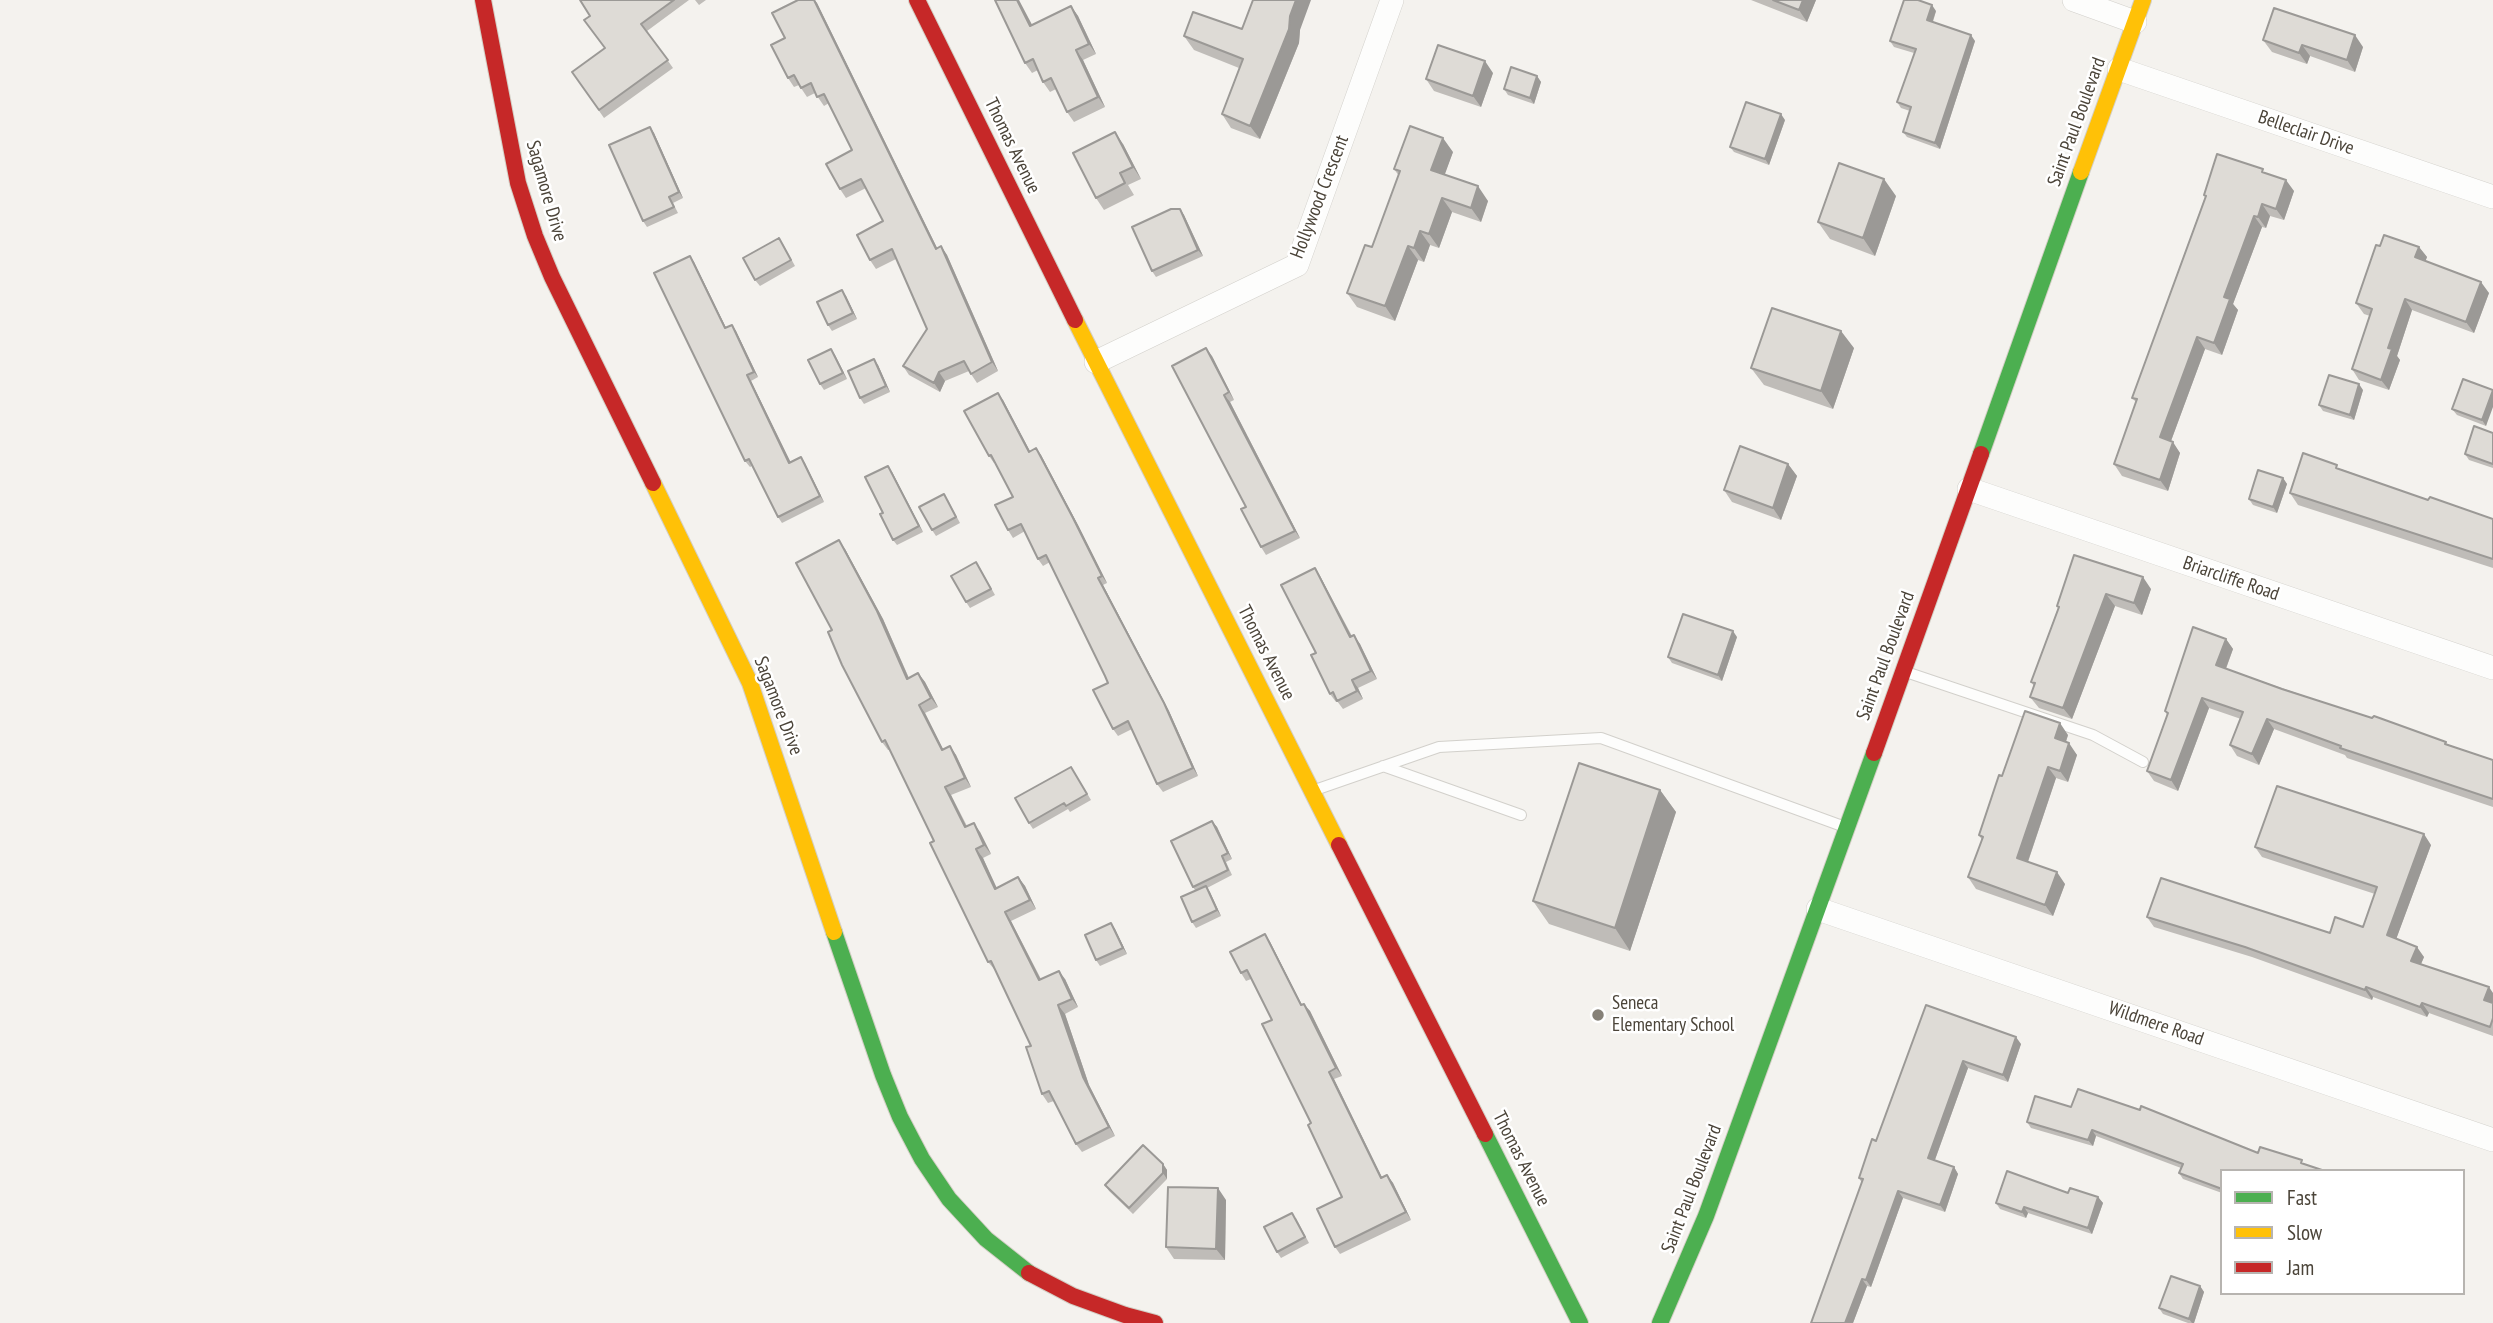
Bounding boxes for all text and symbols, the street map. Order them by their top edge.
street label: Saint Paul Boulevard [2043,54,2111,190]
street label: Thomas Avenue [979,94,1045,198]
street label: Belleclair Drive [2255,106,2357,160]
street label: Hollywood Crescent [1286,132,1354,262]
street label: Sagamore Drive [521,138,571,244]
street label: Briarcliffe Road [2180,552,2282,606]
street label: Saint Paul Boulevard [1852,588,1920,724]
street label: Thomas Avenue [1232,602,1300,704]
street label: Sagamore Drive [749,653,807,759]
place label: Seneca Elementary School [1612,993,1734,1037]
street label: Wildmere Road [2105,997,2207,1051]
marker: Seneca Elementary School [1590,1007,1606,1023]
street label: Thomas Avenue [1487,1108,1555,1210]
street label: Saint Paul Boulevard [1657,1122,1727,1256]
legend [2220,1169,2465,1295]
text: Fast [2287,1184,2317,1211]
text: Slow [2287,1219,2322,1246]
text: Jam [2287,1254,2314,1281]

